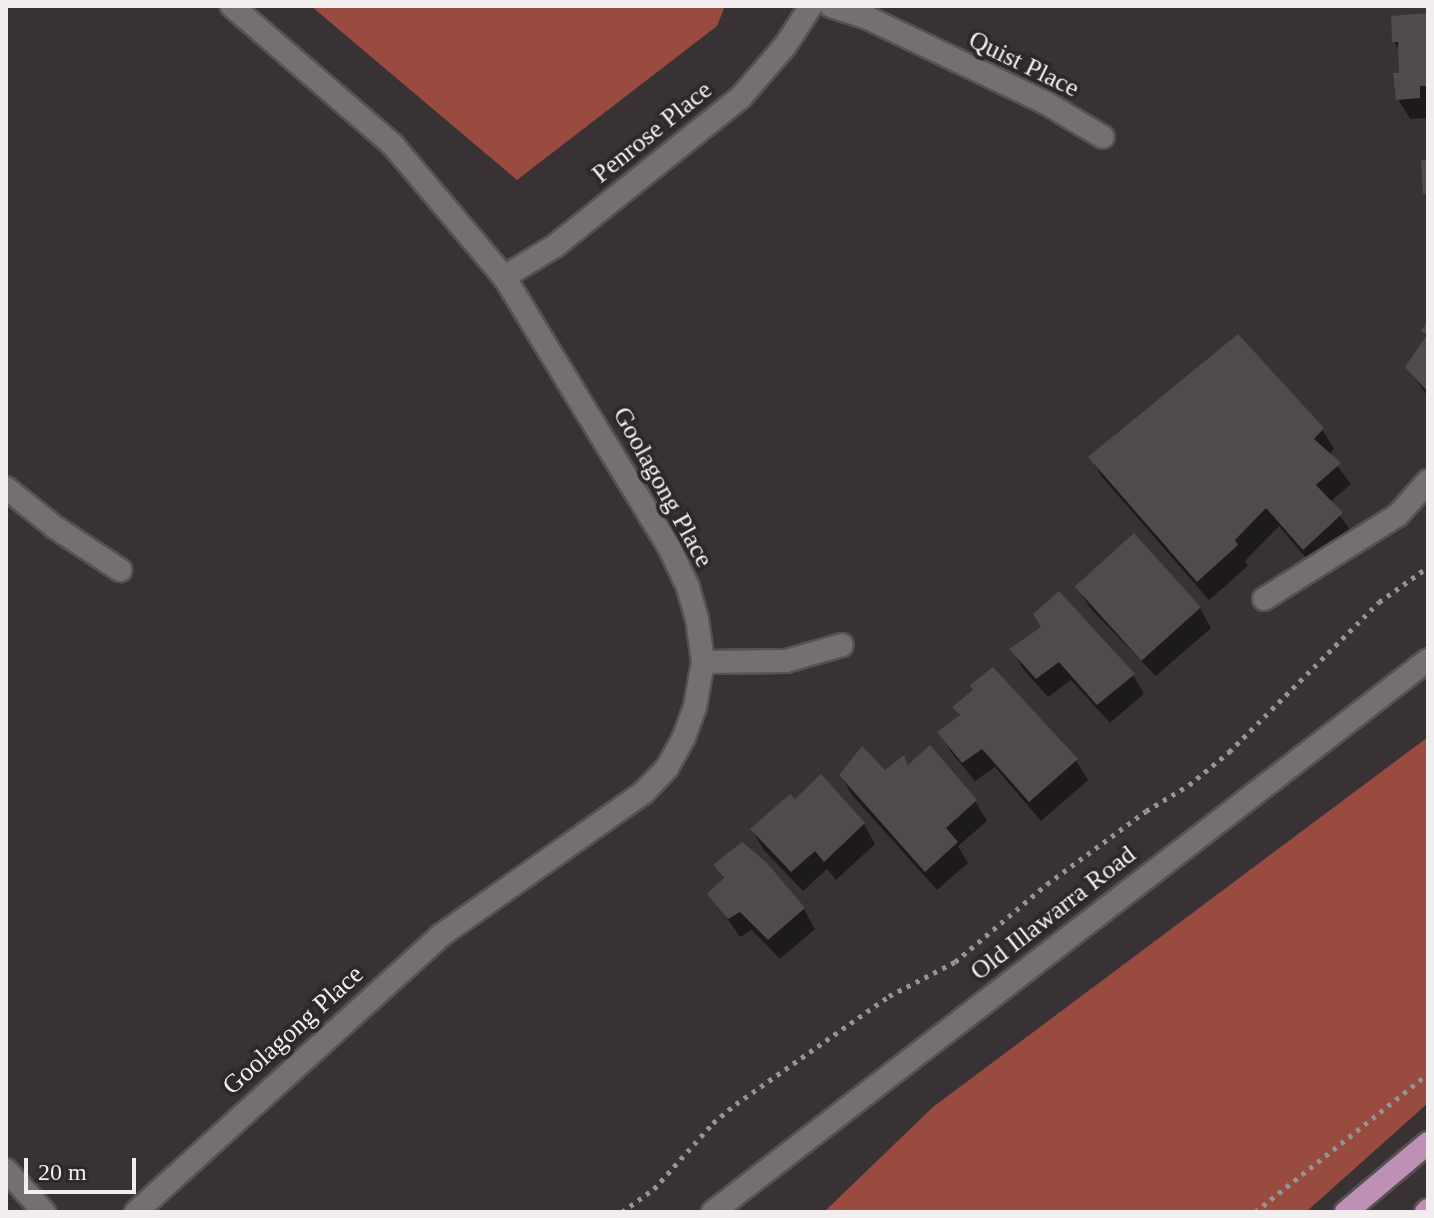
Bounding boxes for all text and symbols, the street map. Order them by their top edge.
street label: Quist Place [964,24,1084,104]
street label: Penrose Place [586,74,718,190]
street label: Goolagong Place [606,401,720,573]
street label: Old Illawarra Road [964,839,1142,987]
street label: Goolagong Place [216,959,370,1101]
scale bar [28,1142,140,1192]
text: 20 m [38,1159,87,1185]

